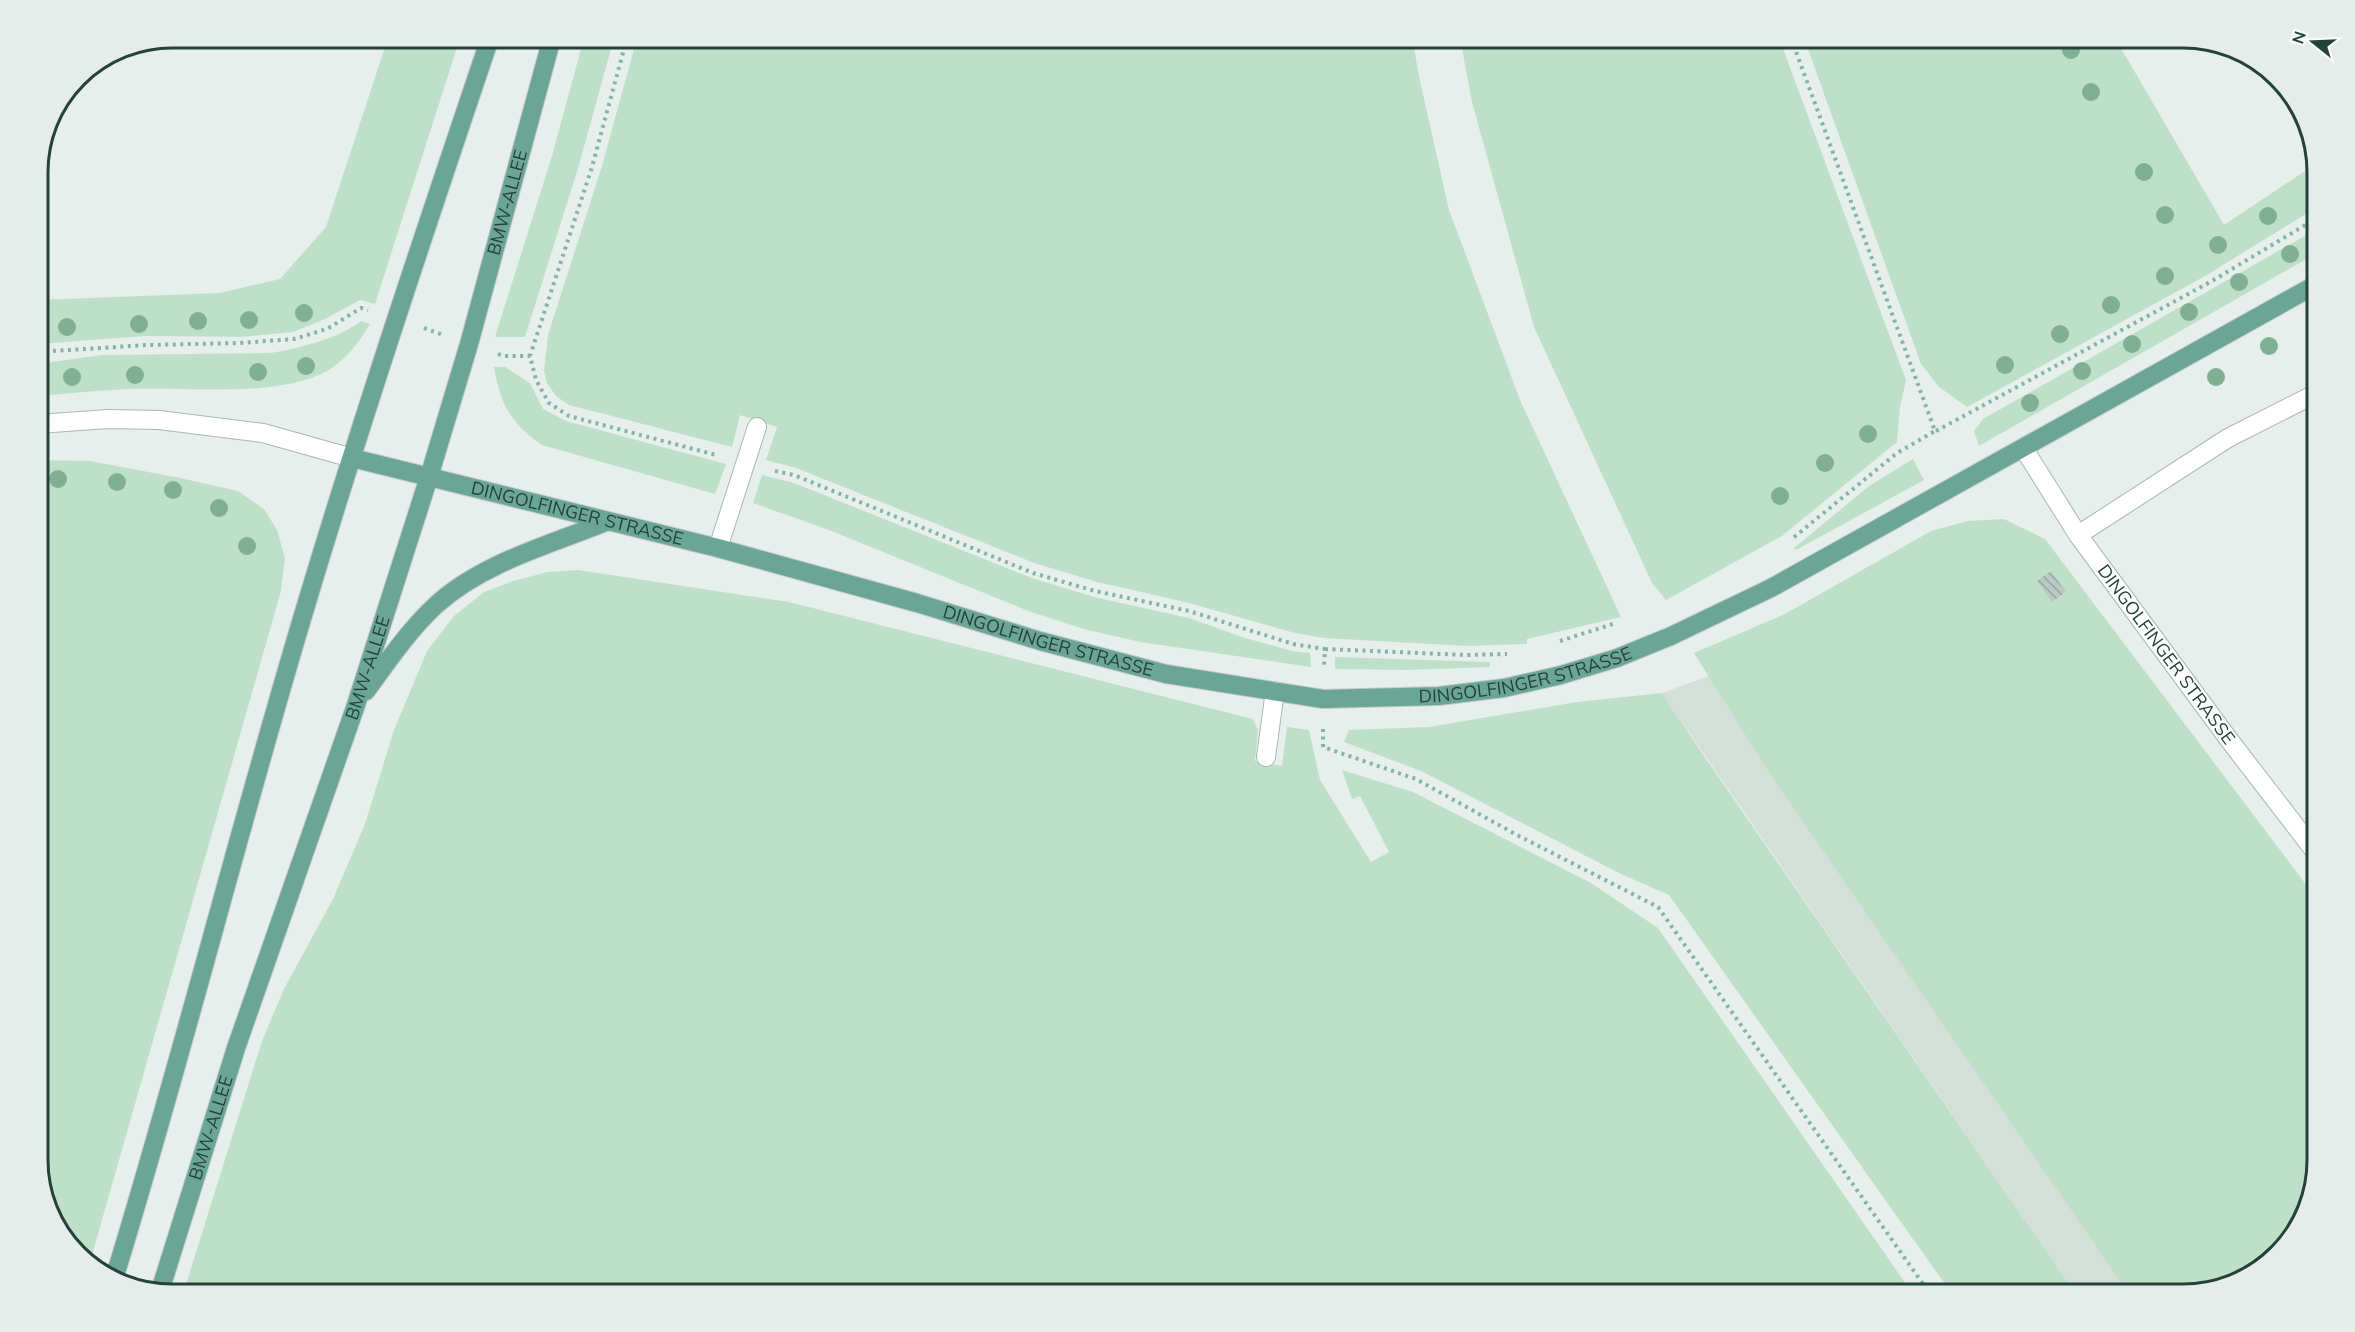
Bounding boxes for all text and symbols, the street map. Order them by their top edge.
north arrow [2283,12,2343,72]
text: N [2287,29,2310,46]
street label: BMW-ALLEE [482,147,532,258]
street label: DINGOLFINGER STRASSE [469,476,686,550]
street label: DINGOLFINGER STRASSE [2093,560,2240,749]
street label: DINGOLFINGER STRASSE [940,600,1156,681]
street label: BMW-ALLEE [340,613,395,723]
street label: DINGOLFINGER STRASSE [1418,641,1635,708]
street label: BMW-ALLEE [183,1073,238,1183]

